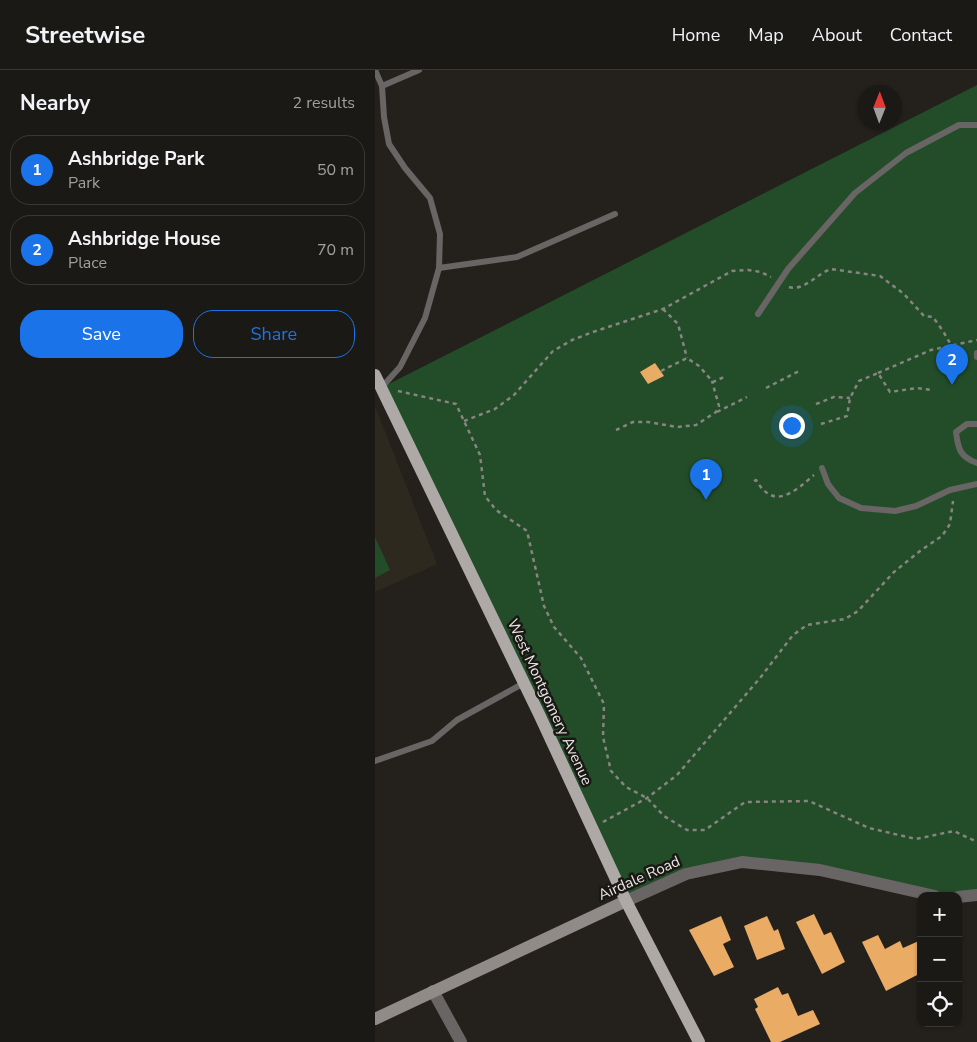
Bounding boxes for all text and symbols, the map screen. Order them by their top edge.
text: Streetwise [25,19,145,51]
text: Home [672,23,720,47]
text: Map [748,23,784,47]
text: About [812,23,862,47]
text: Contact [890,23,952,47]
north arrow [857,85,902,130]
text: Nearby [20,89,90,117]
text: 2 results [293,92,355,114]
text: Ashbridge Park [68,146,204,172]
text: 1 [32,159,42,181]
text: 50 m [317,159,354,181]
text: Park [68,172,100,194]
text: Ashbridge House [68,226,221,252]
text: 2 [32,239,42,261]
text: 70 m [317,239,354,261]
text: Place [68,252,107,274]
button: Save [20,310,183,358]
button: Share [193,310,355,358]
pin: 2 [936,344,968,385]
your location [779,413,805,439]
pin: 1 [690,459,722,500]
street label: West Montgomery Avenue [503,616,597,788]
street label: Airdale Road [595,851,683,905]
map controls [917,892,962,1027]
button: + [917,892,962,937]
button: − [917,937,962,982]
button: locate [917,982,962,1027]

